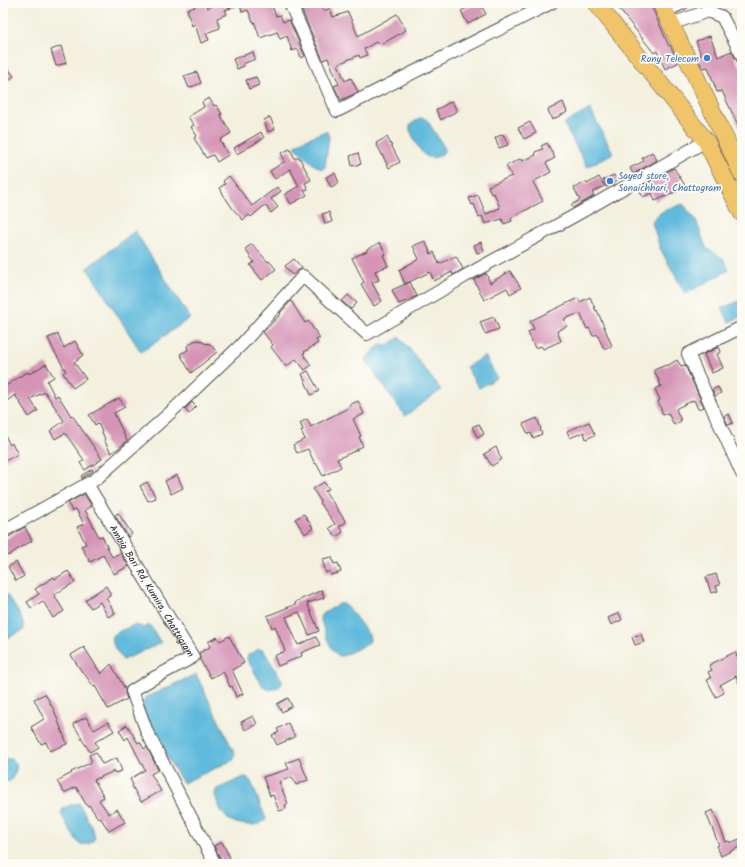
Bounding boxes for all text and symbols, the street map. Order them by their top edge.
place label: Rony Telecom [641,51,699,67]
marker: Rony Telecom [702,53,712,63]
place label: Sayed store, Sonaichhari, Chattogram [618,168,721,196]
marker: Sayed store, Sonaichhari, Chattogram [605,176,615,186]
street label: Ambia Bari Rd, Kumira, Chattogram [105,522,198,660]

